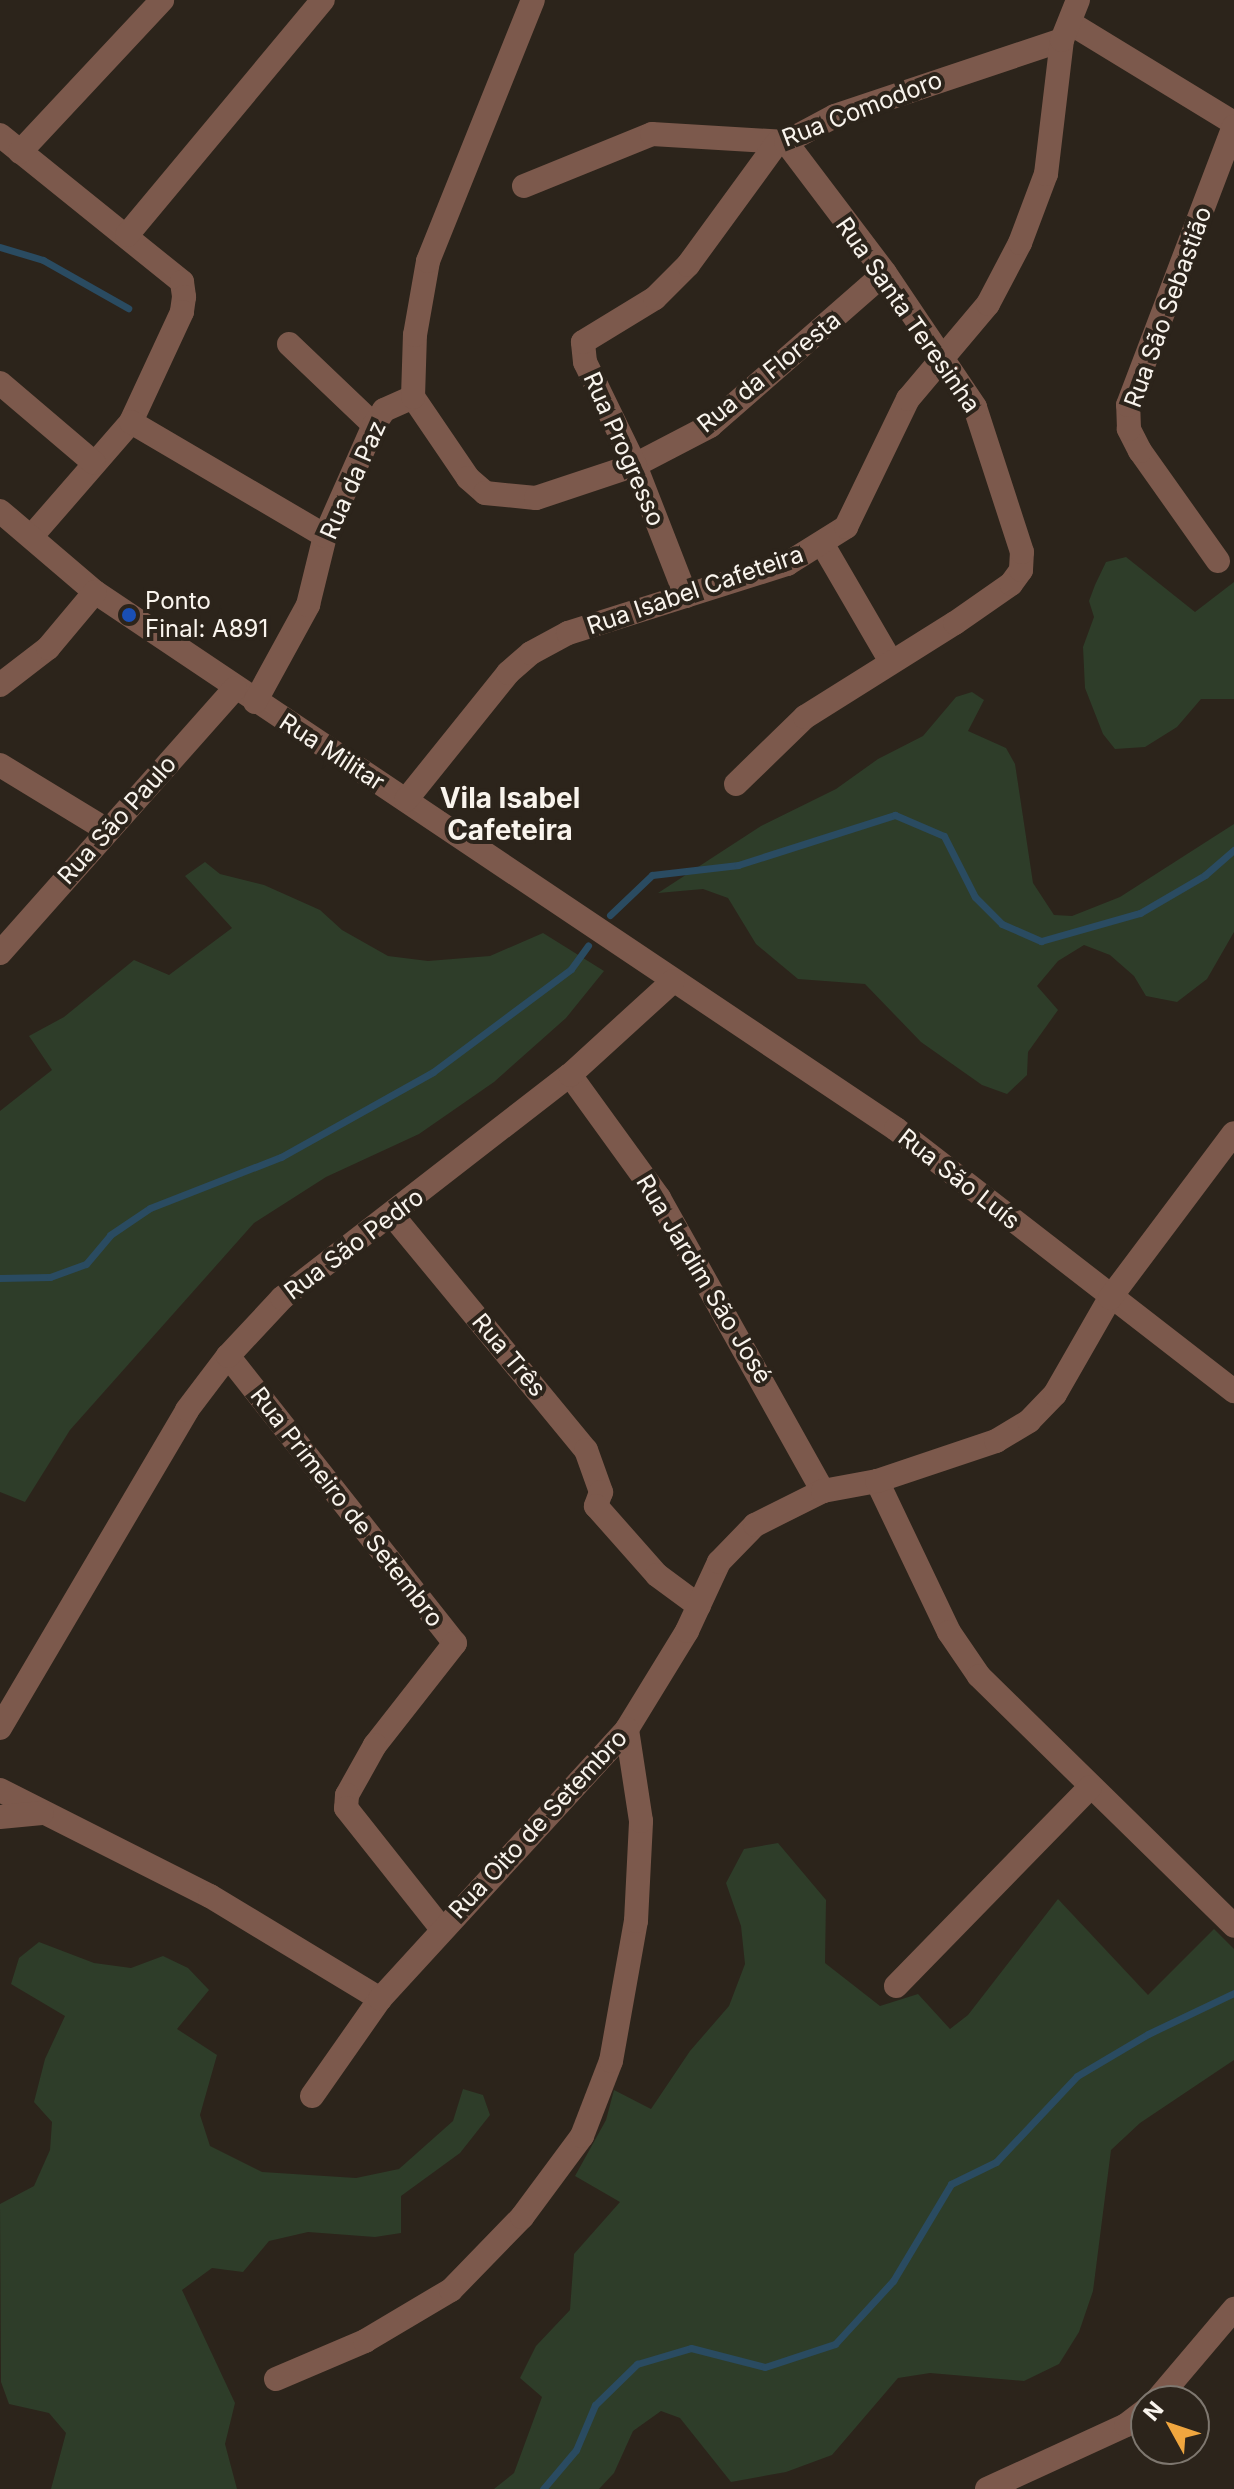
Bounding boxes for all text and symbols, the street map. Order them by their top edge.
street label: Rua Comodoro [778,65,946,153]
street label: Rua São Sebastião [1118,203,1218,411]
street label: Rua Santa Teresinha [830,212,986,418]
street label: Rua da Floresta [692,305,846,439]
street label: Rua Progresso [577,368,671,530]
street label: Rua da Paz [314,416,392,544]
street label: Rua Isabel Cafeteira [583,539,807,641]
place label: Ponto Final: A891 [145,587,268,643]
marker: Ponto Final: A891 [120,606,138,624]
street label: Rua Militar [274,707,390,797]
street label: Rua São Paulo [52,750,182,890]
district label: Vila Isabel Cafeteira [440,781,580,847]
street label: Rua São Luís [893,1123,1025,1235]
street label: Rua Jardim São José [630,1169,778,1389]
street label: Rua São Pedro [279,1182,429,1306]
street label: Rua Três [466,1308,552,1402]
street label: Rua Primeiro de Setembro [244,1381,450,1633]
street label: Rua Oito de Setembro [443,1724,633,1924]
north arrow [1130,2385,1210,2465]
text: N [1138,2396,1168,2426]

